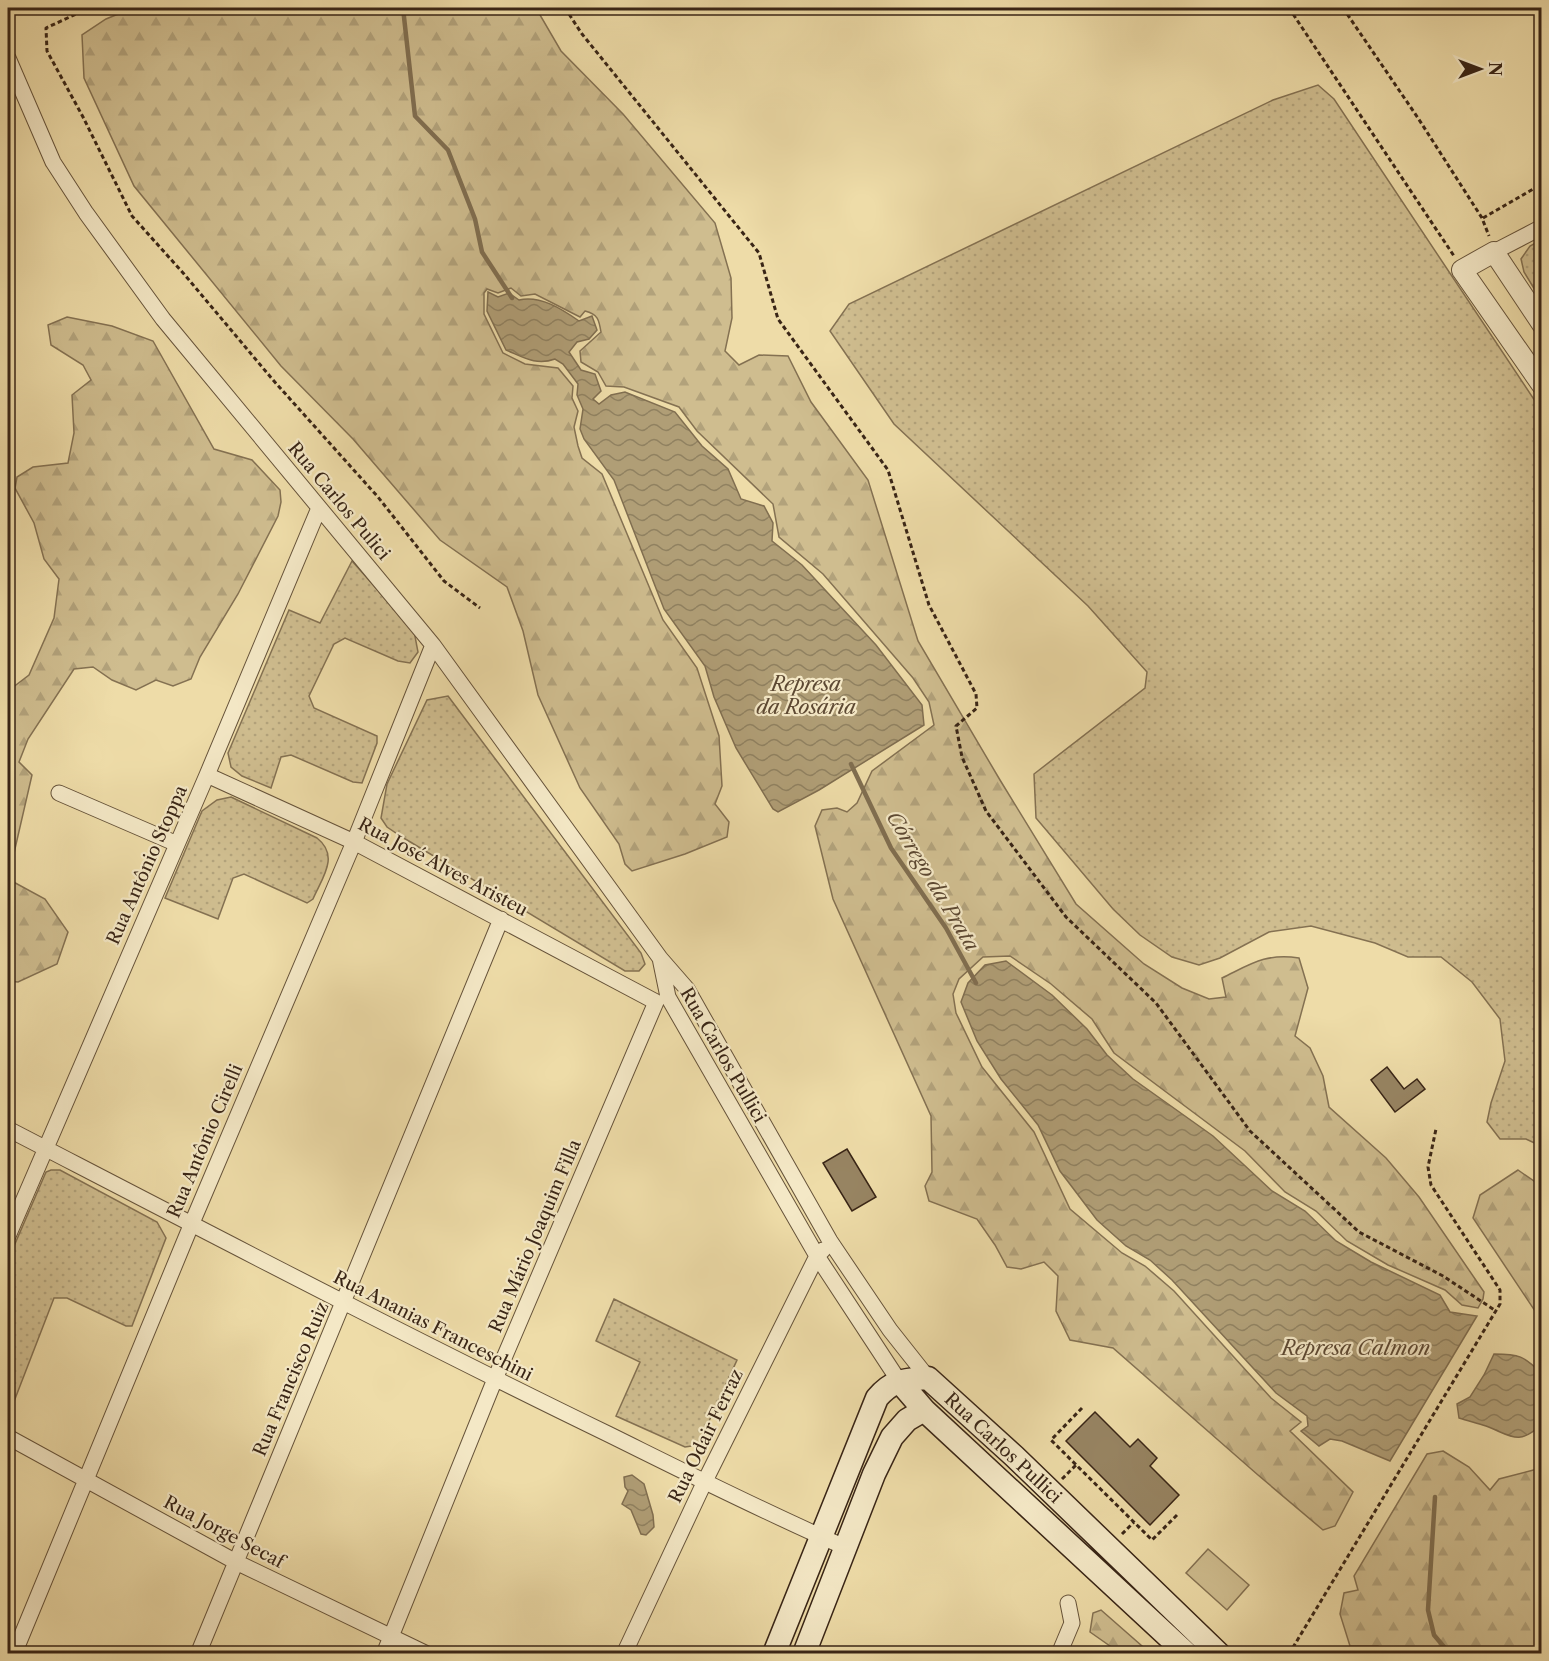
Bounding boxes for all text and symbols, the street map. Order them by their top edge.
north arrow [1450,39,1510,99]
text: N [1485,62,1505,76]
street label: Rua Carlos Pulici [283,438,395,565]
water label: Represa da Rosária [756,672,856,719]
street label: Rua Antônio Stoppa [102,781,192,948]
water label: Córrego da Prata [882,807,984,955]
street label: Rua José Alves Aristeu [354,813,532,921]
street label: Rua Carlos Pullici [675,984,771,1127]
street label: Rua Antônio Cirelli [163,1060,248,1221]
street label: Rua Mário Joaquim Filla [484,1136,586,1336]
street label: Rua Ananias Franceschini [330,1266,537,1386]
street label: Rua Francisco Ruiz [249,1299,333,1459]
water label: Represa Calmon [1280,1336,1430,1360]
street label: Rua Odair Ferraz [664,1366,748,1506]
street label: Rua Carlos Pullici [940,1388,1067,1508]
street label: Rua Jorge Secaf [160,1491,290,1574]

